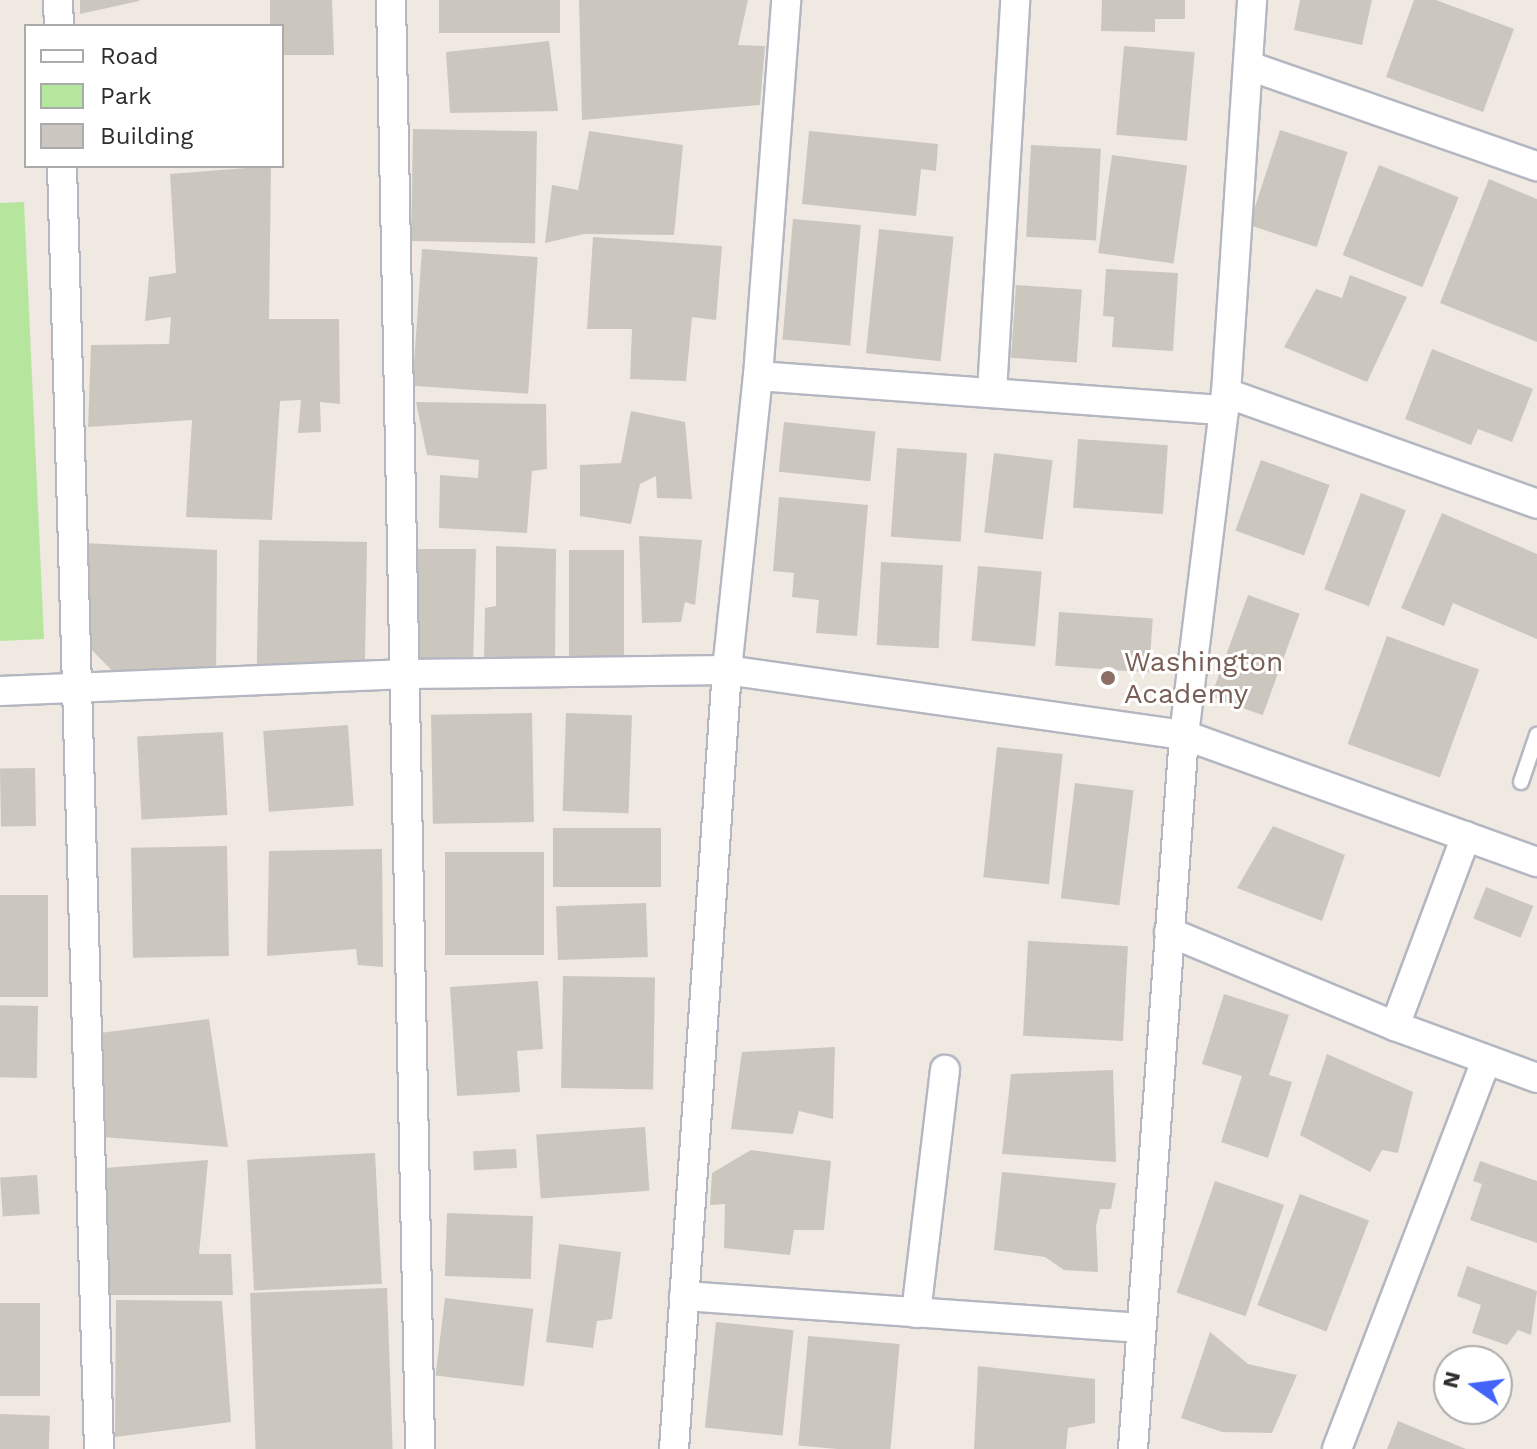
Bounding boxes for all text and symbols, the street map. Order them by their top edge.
legend [24,24,284,168]
text: Road [100,42,159,70]
text: Park [100,82,152,110]
text: Building [100,122,193,150]
place label: Washington Academy [1124,645,1283,711]
marker: Washington Academy [1099,669,1117,687]
north arrow [1433,1345,1513,1425]
text: N [1437,1369,1465,1390]

